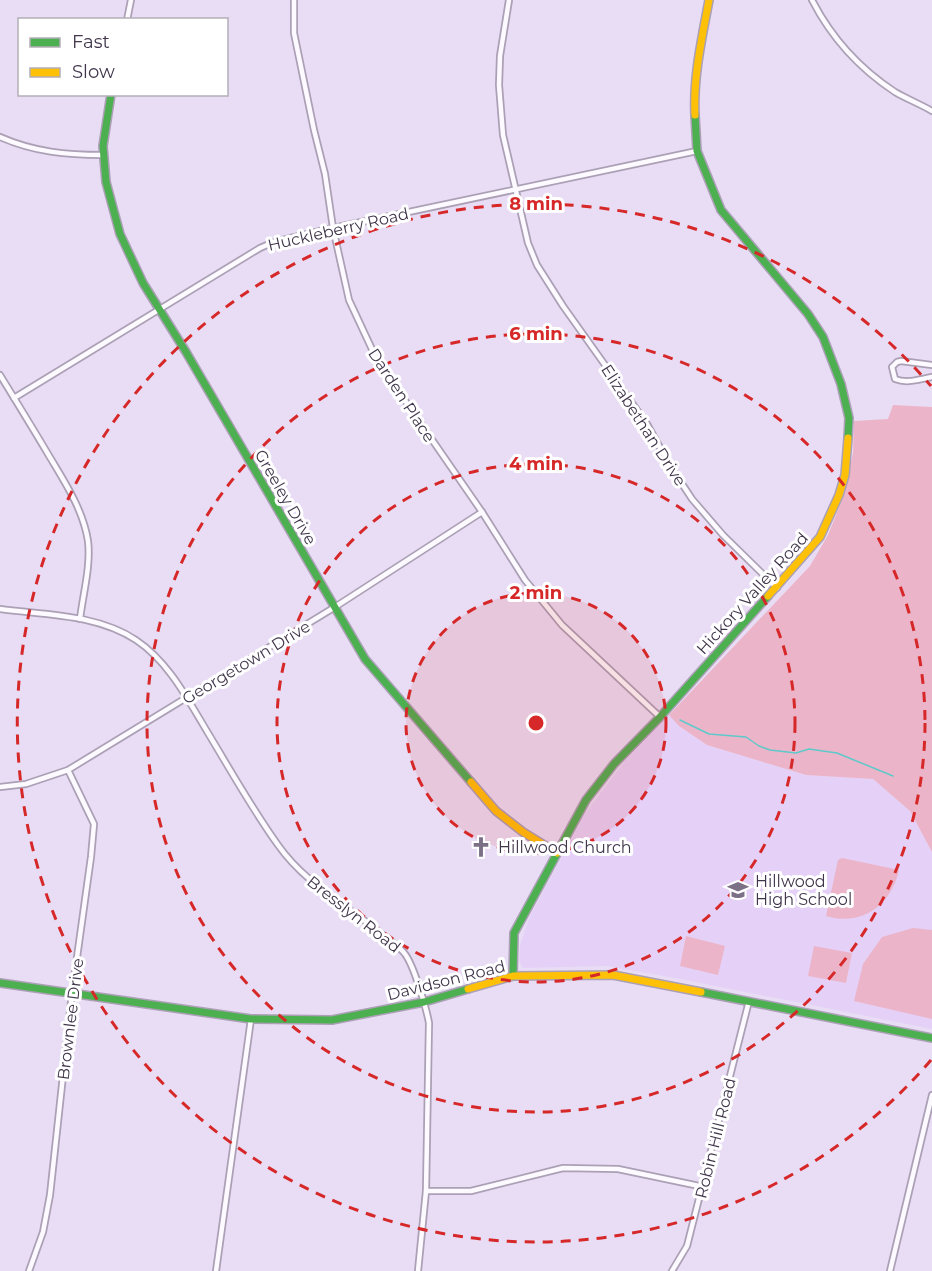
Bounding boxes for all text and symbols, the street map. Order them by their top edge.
legend [18,18,228,96]
text: Fast [72,31,110,53]
text: Slow [72,61,115,83]
text: 8 min [509,193,563,215]
street label: Huckleberry Road [266,204,410,255]
text: 6 min [509,323,563,345]
street label: Darden Place [364,345,439,446]
street label: Elizabethan Drive [597,361,690,490]
street label: Greeley Drive [251,446,320,548]
text: 4 min [509,453,563,475]
street label: Hickory Valley Road [693,529,812,658]
text: 2 min [510,582,562,604]
street label: Georgetown Drive [179,617,314,708]
centre of rings [526,713,546,733]
church icon: Hillwood Church [469,835,493,859]
place label: Hillwood Church [498,838,632,857]
street label: Bresslyn Road [303,872,404,957]
place label: Hillwood High School [755,872,852,909]
school or university icon: Hillwood High School [726,878,750,902]
street label: Brownlee Drive [54,957,87,1081]
street label: Davidson Road [385,957,507,1004]
street label: Robin Hill Road [691,1076,740,1200]

